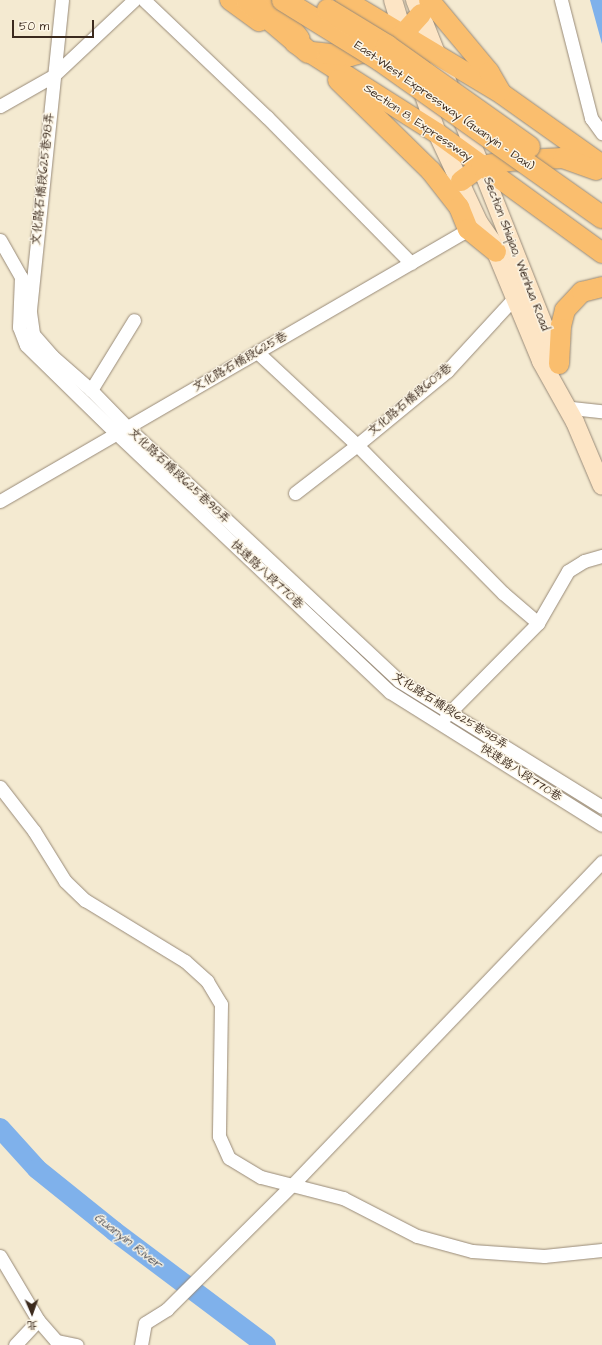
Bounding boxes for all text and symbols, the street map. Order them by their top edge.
scale bar [14,12,96,38]
text: 50 m [19,18,49,35]
street label: East-West Expressway (Guanyin - Daxi) [351,38,537,174]
street label: Section 8, Expressway [361,81,475,165]
street label: 文化路石橋段625巷98弄 [29,112,57,246]
street label: Section Shiqiao, Wenhua Road [480,175,552,333]
street label: 文化路石橋段625巷 [190,329,290,395]
street label: 文化路石橋段603巷 [365,361,455,439]
street label: 文化路石橋段625巷98弄 [125,425,233,527]
street label: 快速路八段770巷 [228,538,306,612]
street label: 文化路石橋段625巷98弄 [390,670,510,752]
street label: 快速路八段770巷 [478,741,564,805]
water label: Guanyin River [91,1210,165,1272]
north arrow [12,1293,52,1333]
text: 北 [27,1318,38,1333]

